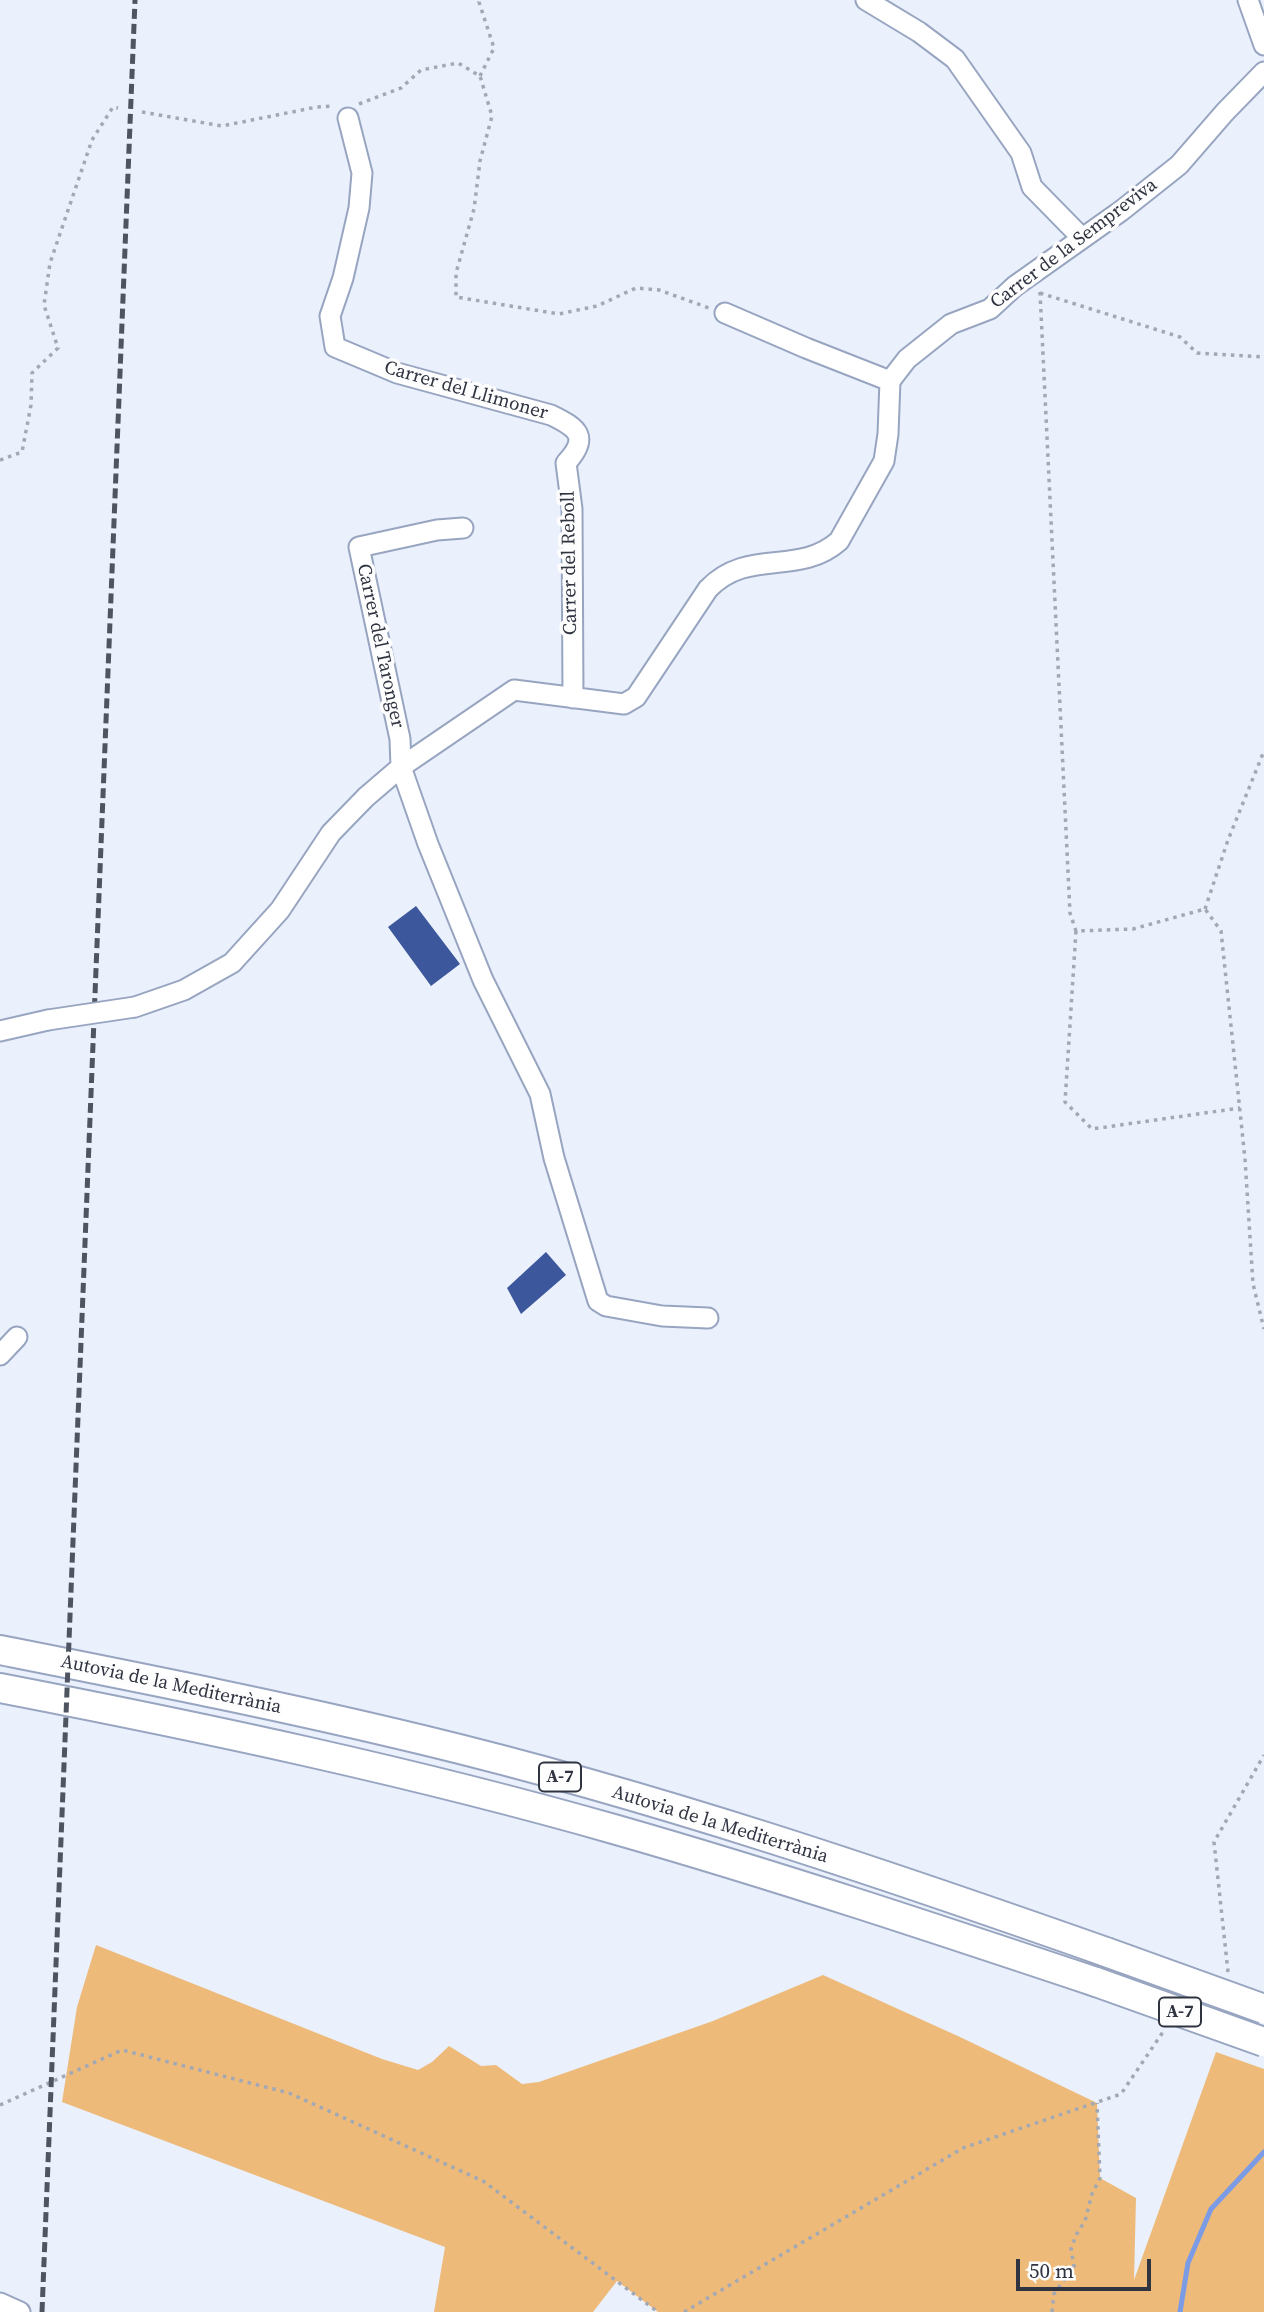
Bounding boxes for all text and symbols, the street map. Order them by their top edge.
street label: Carrer de la Sempreviva [986,174,1162,314]
street label: Carrer del Llimoner [381,357,551,425]
street label: Carrer del Reboll [557,491,583,635]
street label: Carrer del Taronger [351,562,409,730]
street label: Autovia de la Mediterrània [59,1650,283,1720]
road number: A-7 [539,1762,581,1792]
street label: Autovia de la Mediterrània [609,1781,831,1869]
road number: A-7 [1159,1998,1201,2026]
scale bar [1019,2246,1154,2290]
text: 50 m [1029,2256,1074,2285]

